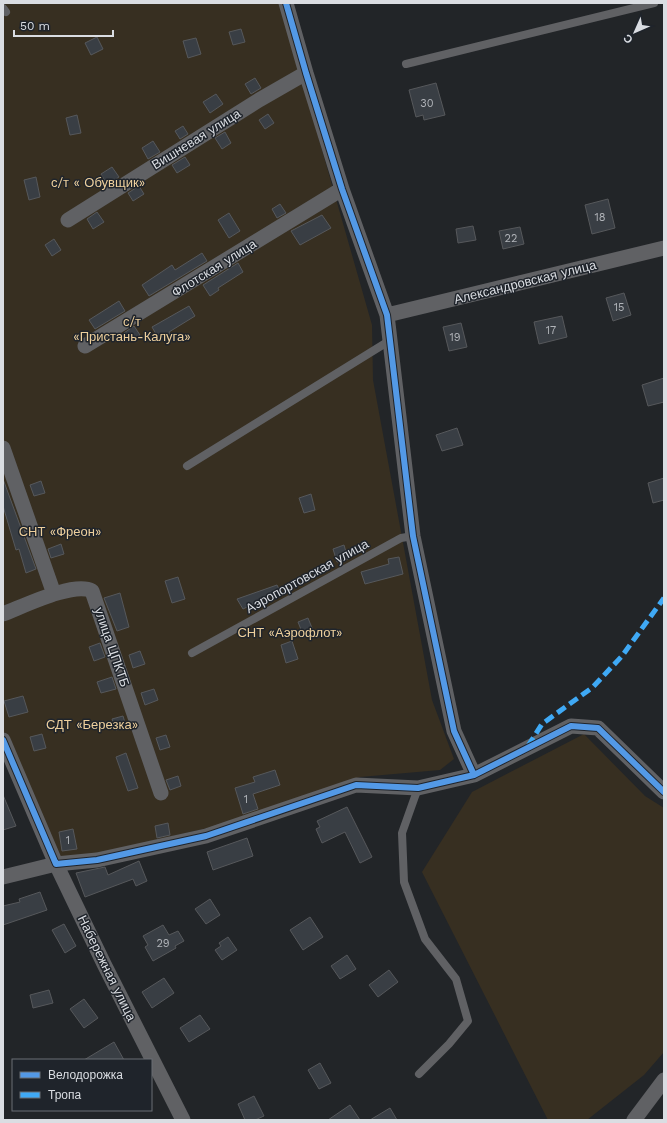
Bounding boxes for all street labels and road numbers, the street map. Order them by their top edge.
street label: Вишневая улица [149,105,244,172]
street label: Флотская улица [169,236,260,300]
street label: Александровская улица [452,257,598,307]
street label: Аэропортовская улица [243,536,372,616]
street label: улица ЦПКТБ [91,605,133,689]
street label: Набережная улица [75,913,139,1024]

